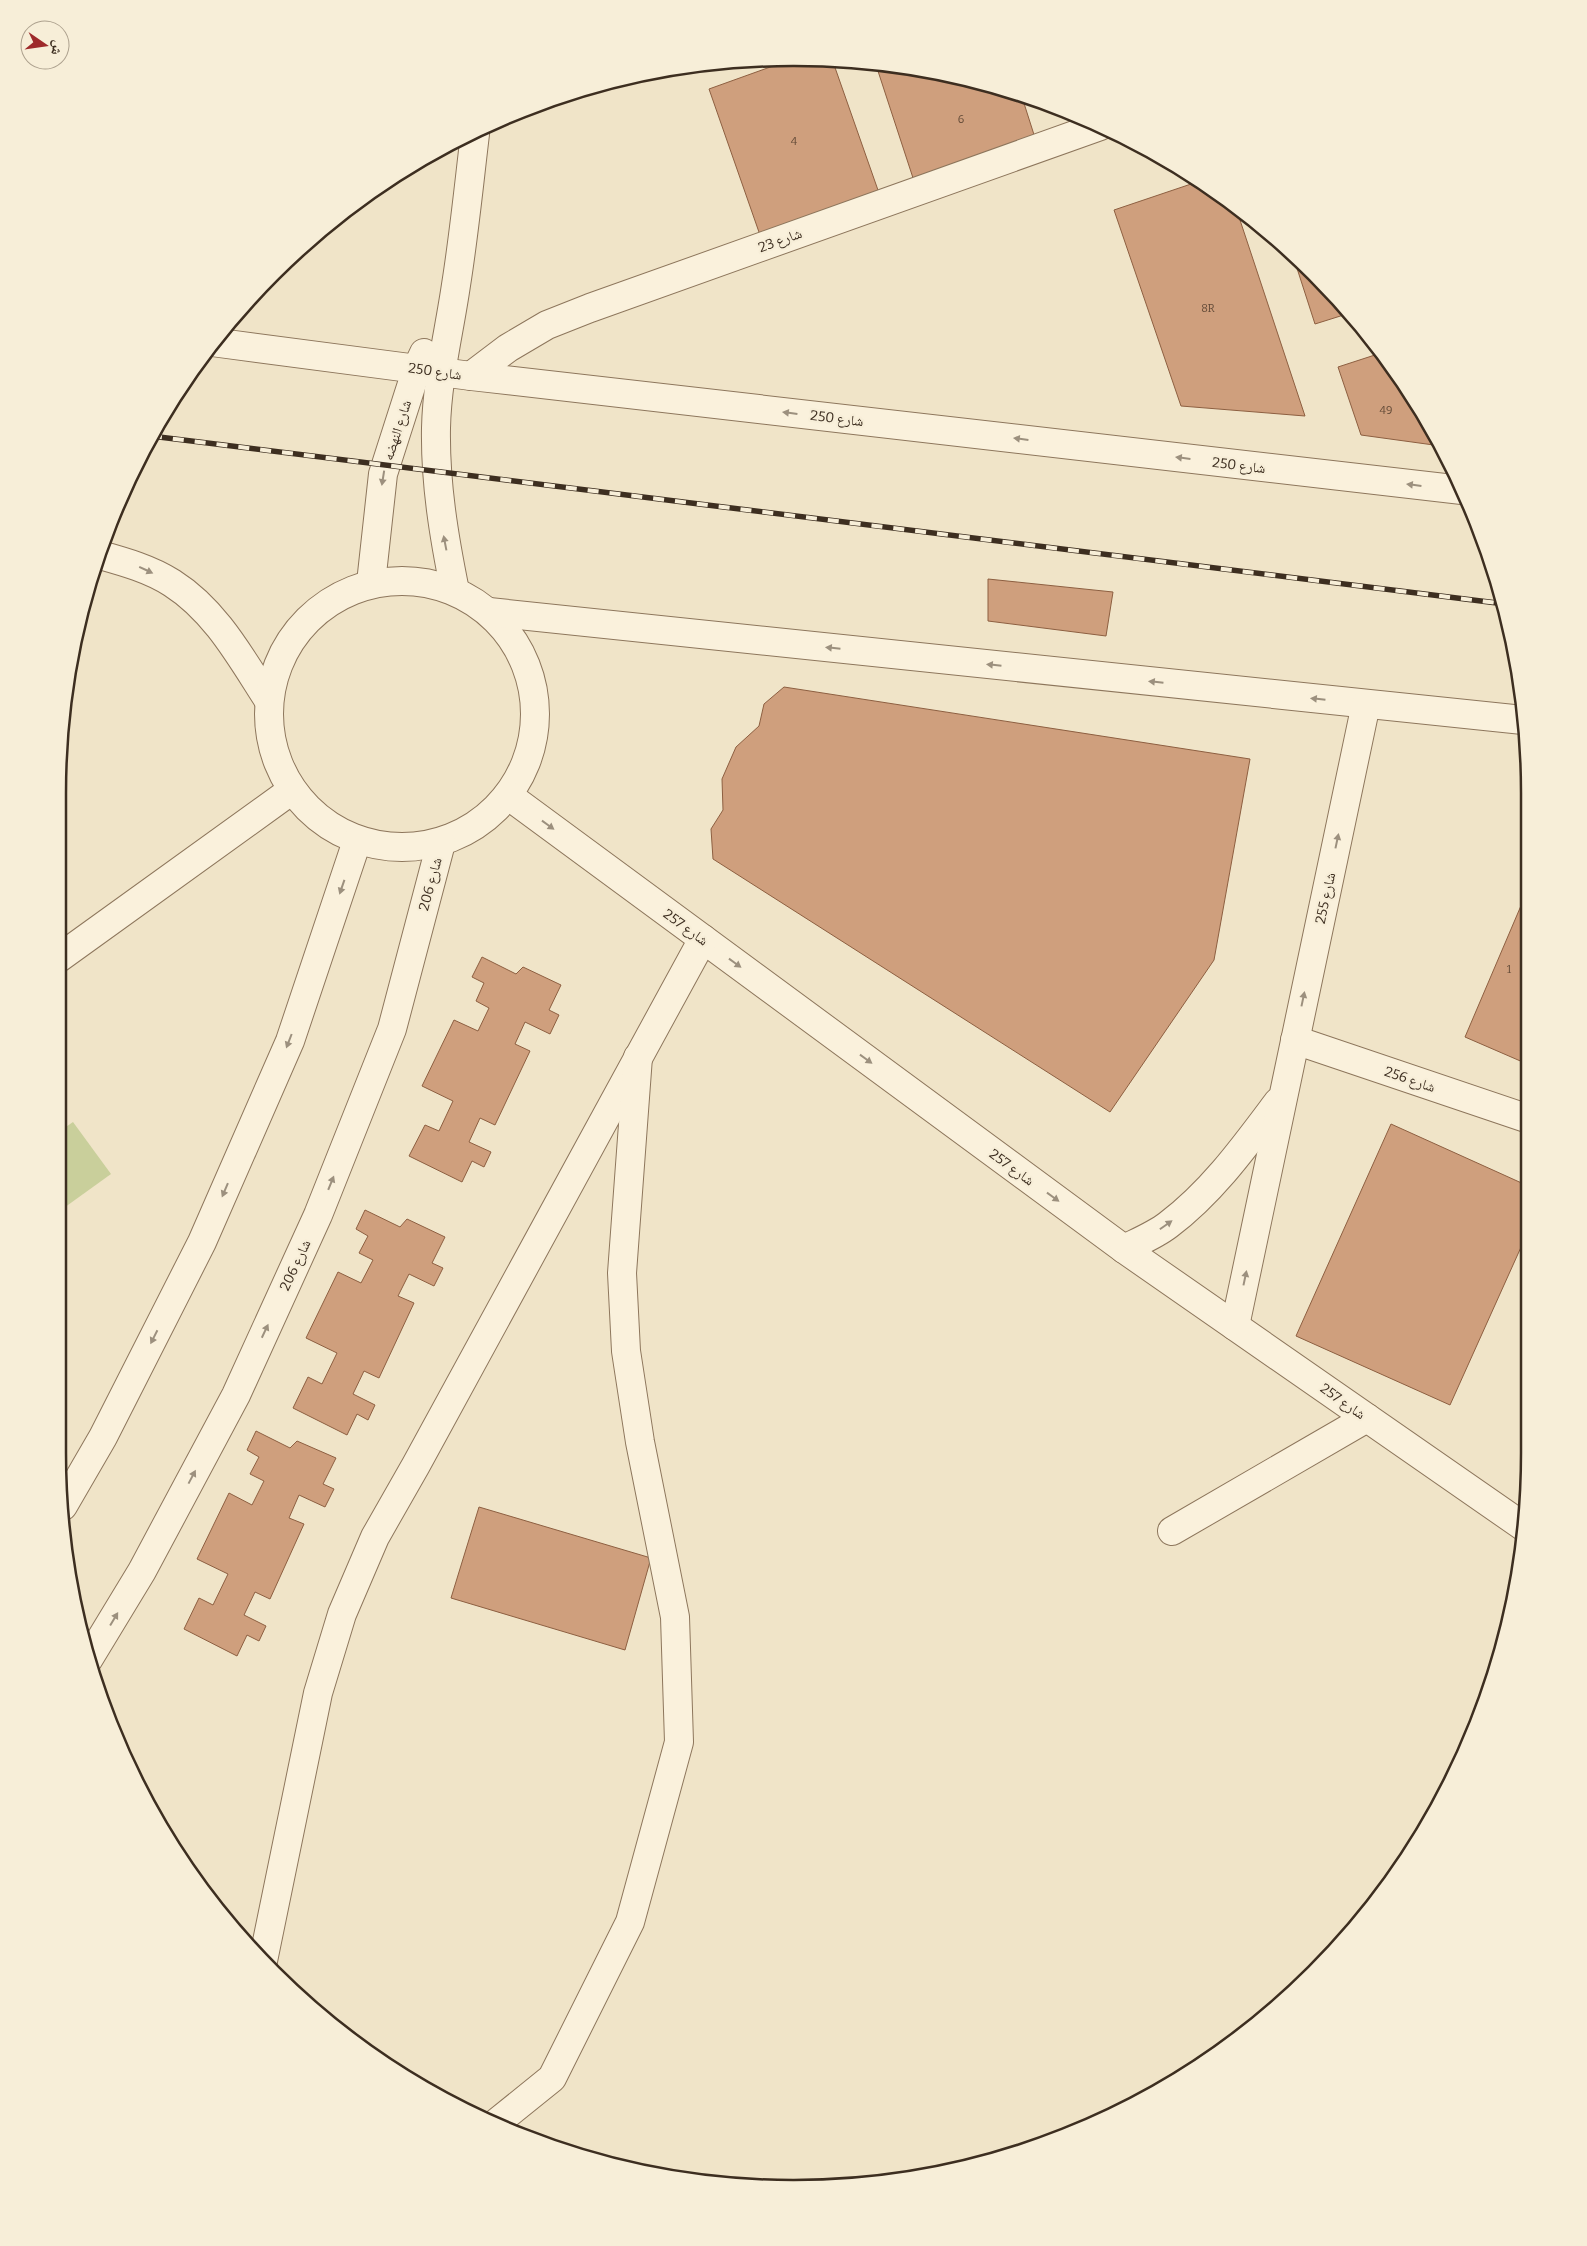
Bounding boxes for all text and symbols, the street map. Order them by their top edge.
north arrow [20,20,70,70]
text: ش [47,39,67,57]
house number: 6 [958,113,964,126]
house number: 4 [791,135,798,148]
street label: شارع 23 [756,225,805,257]
house number: 8R [1201,302,1216,315]
street label: شارع 250 [407,359,463,385]
street label: شارع النهضه [380,398,416,463]
house number: 49 [1380,404,1392,417]
street label: شارع 250 [809,407,865,431]
one-way arrow [782,409,798,417]
one-way arrow [1013,435,1029,443]
one-way arrow [1174,454,1190,462]
street label: شارع 250 [1211,454,1267,478]
one-way arrow [379,471,387,487]
one-way arrow [1405,481,1421,489]
one-way arrow [441,534,449,550]
one-way arrow [139,566,154,575]
one-way arrow [824,644,840,652]
one-way arrow [986,661,1002,669]
one-way arrow [1148,678,1164,686]
one-way arrow [1309,695,1325,703]
one-way arrow [541,820,555,830]
one-way arrow [1333,833,1341,848]
street label: شارع 206 [415,856,447,913]
street label: شارع 255 [1312,871,1340,926]
one-way arrow [337,880,345,895]
street label: شارع 257 [659,905,711,950]
one-way arrow [728,958,742,968]
house number: 1 [1507,963,1512,976]
one-way arrow [1300,991,1308,1007]
one-way arrow [285,1034,293,1049]
one-way arrow [859,1054,872,1065]
street label: شارع 256 [1382,1063,1438,1097]
street label: شارع 257 [985,1145,1037,1190]
one-way arrow [327,1175,335,1190]
one-way arrow [220,1183,228,1197]
one-way arrow [1046,1192,1060,1202]
one-way arrow [1159,1220,1173,1230]
street label: شارع 206 [276,1237,316,1294]
one-way arrow [1241,1271,1249,1286]
one-way arrow [261,1324,269,1338]
one-way arrow [150,1329,158,1344]
street label: شارع 257 [1316,1380,1369,1424]
one-way arrow [188,1470,197,1483]
one-way arrow [109,1612,118,1625]

